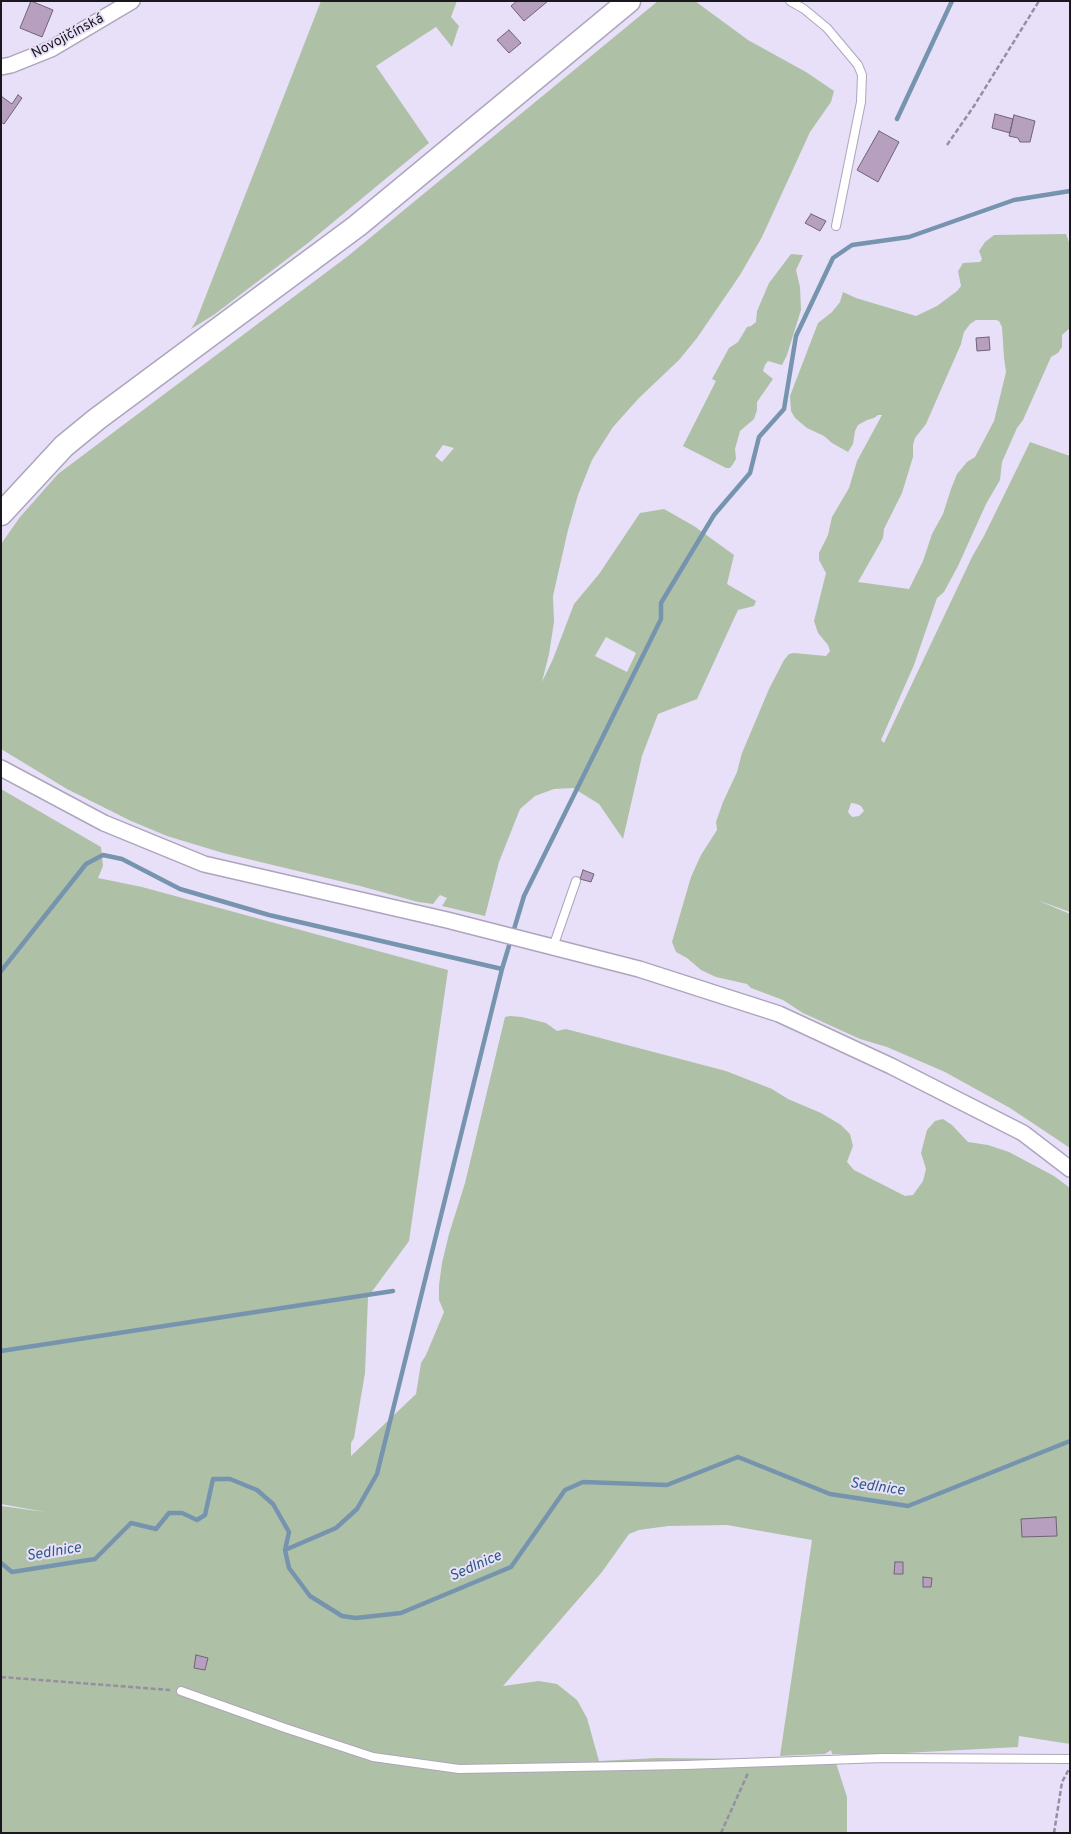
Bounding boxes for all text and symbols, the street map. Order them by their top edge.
street label: Novojičínská [29,11,107,63]
water label: Sedlnice [849,1475,905,1501]
water label: Sedlnice [25,1540,83,1566]
water label: Sedlnice [447,1548,505,1586]

